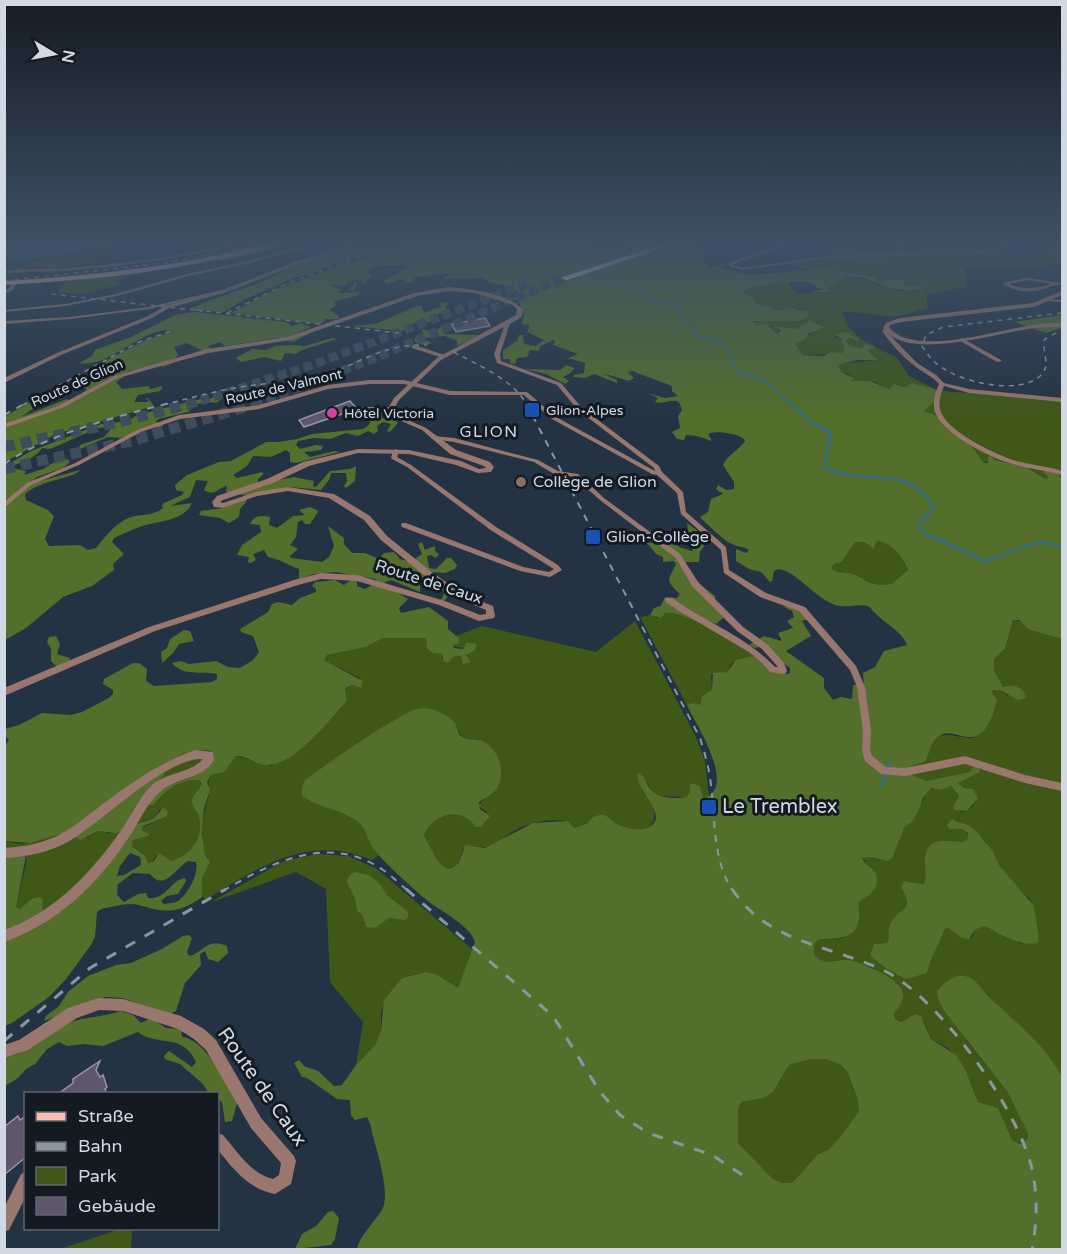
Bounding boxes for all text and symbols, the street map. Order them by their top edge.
north arrow [24,24,84,84]
text: N [57,48,79,64]
street label: Route de Glion [28,355,126,411]
street label: Route de Valmont [224,365,345,409]
marker: Glion-Alpes [523,401,541,419]
place label: Glion-Alpes [546,402,624,419]
place label: Hôtel Victoria [344,405,434,422]
marker: Hôtel Victoria [325,406,339,420]
district label: GLION [459,422,519,442]
place label: Collège de Glion [533,472,657,492]
marker: Collège de Glion [514,475,528,489]
place label: Glion-Collège [606,527,709,547]
marker: Glion-Collège [584,528,602,546]
street label: Route de Caux [373,555,485,609]
place label: Le Tremblex [722,795,838,819]
marker: Le Tremblex [700,798,718,816]
street label: Route de Caux [212,1023,312,1151]
legend [24,1092,219,1230]
text: Straße [78,1105,134,1127]
text: Bahn [78,1135,123,1157]
text: Park [78,1165,117,1187]
text: Gebäude [78,1195,156,1217]

